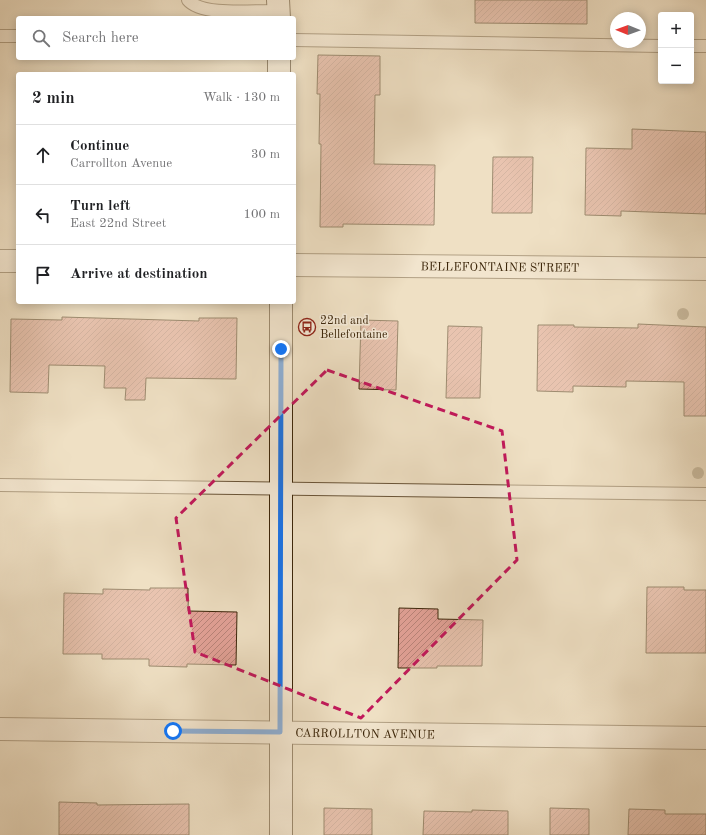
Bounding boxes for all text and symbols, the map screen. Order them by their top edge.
north arrow [610,12,646,48]
map controls [658,12,694,84]
button: + [658,12,694,48]
search box [16,16,296,60]
icon: search [30,27,52,49]
text: Search here [62,31,139,46]
button: − [658,48,694,84]
text: 2 min [32,90,75,107]
text: Walk · 130 m [203,91,280,104]
text: Continue [70,139,129,154]
icon: ahead [32,144,54,166]
text: 30 m [251,148,280,161]
text: Carrollton Avenue [70,157,172,170]
text: Turn left [70,199,130,214]
icon: left [32,204,54,226]
text: 100 m [243,208,280,221]
text: East 22nd Street [70,217,166,230]
street label: BELLEFONTAINE STREET [420,261,579,275]
icon: arrive [32,264,54,286]
text: Arrive at destination [70,267,208,282]
place label: 22nd and Bellefontaine [320,315,388,341]
bus stop icon: 22nd and Bellefontaine [297,317,317,337]
route end [272,340,290,358]
route start [164,722,182,740]
street label: CARROLLTON AVENUE [295,728,435,742]

